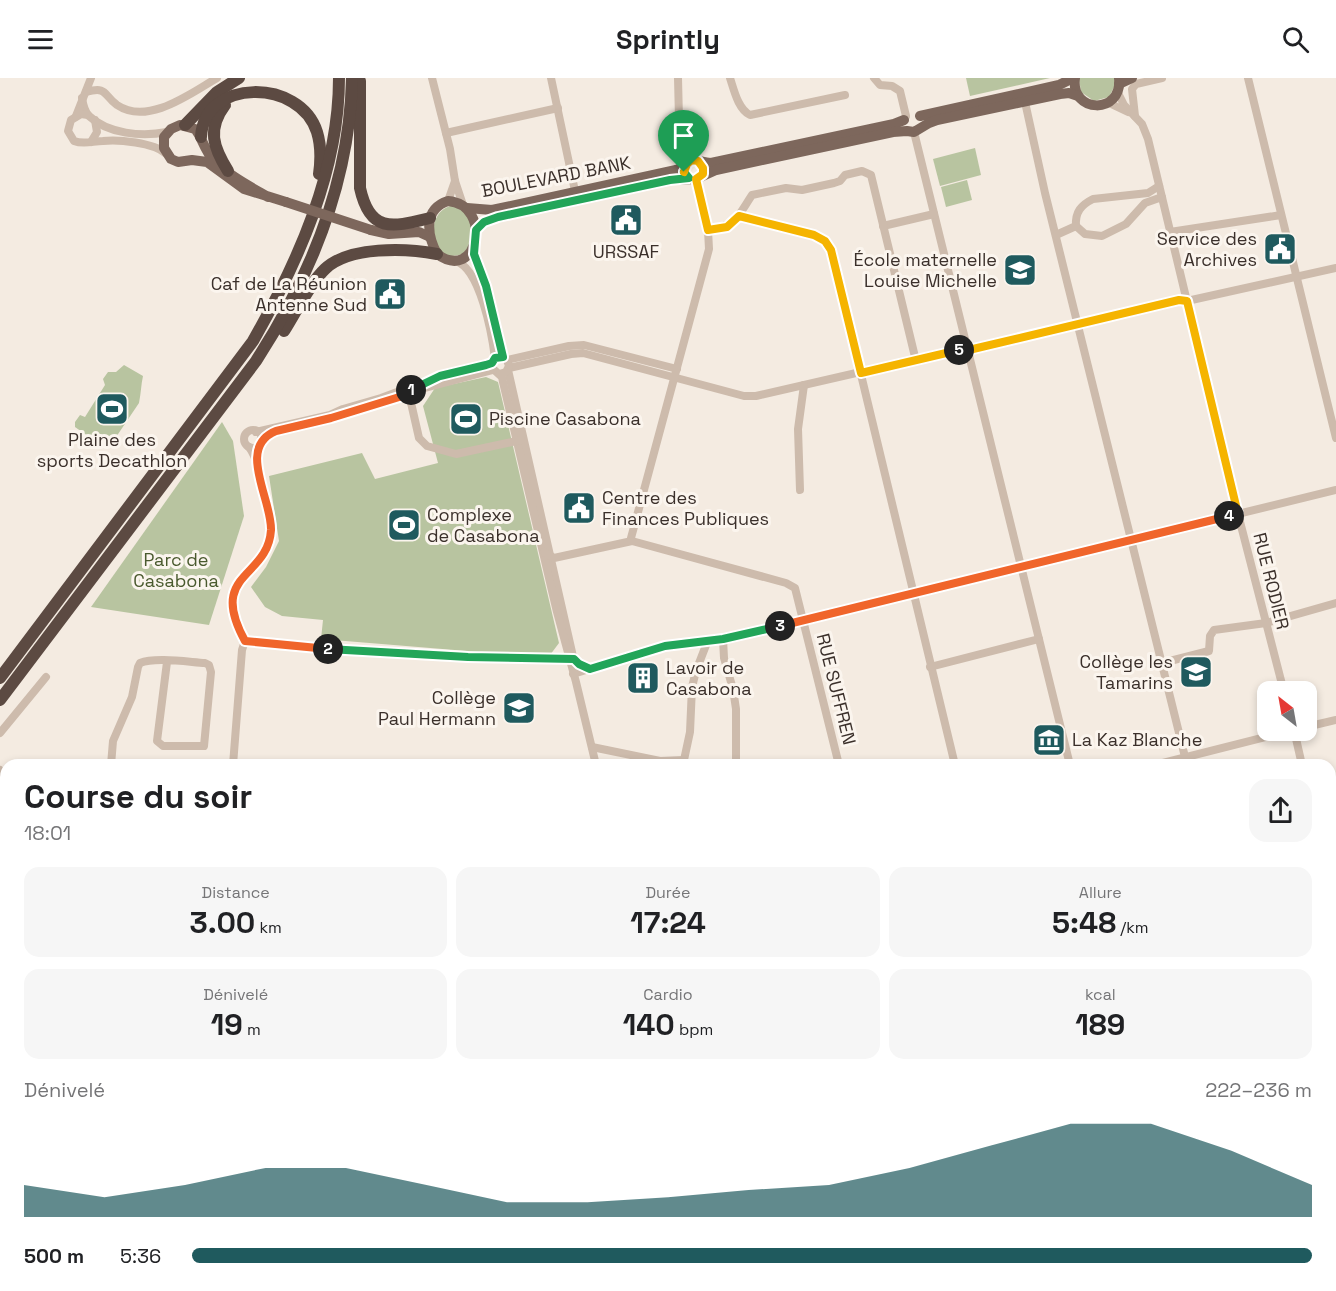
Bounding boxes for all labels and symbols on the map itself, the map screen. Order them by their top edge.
pin [658,110,709,172]
street label: BOULEVARD BANK [479,151,632,202]
public building icon: URSSAF [608,202,644,238]
place label: Service des Archives [1157,227,1257,271]
public building icon: Service des Archives [1262,231,1298,267]
place label: URSSAF [593,240,659,263]
place label: École maternelle Louise Michelle [853,248,997,292]
school or university icon: École maternelle Louise Michelle [1002,252,1038,288]
place label: Caf de La Réunion Antenne Sud [211,272,367,316]
public building icon: Caf de La Réunion Antenne Sud [372,276,408,312]
pin: 5 [944,335,974,365]
pin: 1 [396,375,426,405]
sports icon: Plaine des sports Decathlon [94,391,130,427]
sports icon: Piscine Casabona [448,401,484,437]
place label: Piscine Casabona [489,407,641,430]
place label: Plaine des sports Decathlon [37,428,187,472]
place label: Centre des Finances Publiques [602,486,769,530]
public building icon: Centre des Finances Publiques [561,490,597,526]
pin: 4 [1214,501,1244,531]
place label: Complexe de Casabona [427,503,540,547]
sports icon: Complexe de Casabona [386,507,422,543]
street label: RUE RODIER [1248,530,1295,632]
park label: Parc de Casabona [133,548,219,592]
pin: 3 [765,611,795,641]
street label: RUE SUFFREN [812,631,861,747]
pin: 2 [313,634,343,664]
place label: Collège les Tamarins [1079,650,1173,694]
school or university icon: Collège les Tamarins [1178,654,1214,690]
place label: Lavoir de Casabona [666,656,752,700]
building icon: Lavoir de Casabona [625,660,661,696]
north arrow [1257,681,1317,741]
place label: Collège Paul Hermann [378,686,496,730]
school or university icon: Collège Paul Hermann [501,690,537,726]
museum icon: La Kaz Blanche [1031,722,1067,758]
place label: La Kaz Blanche [1072,728,1202,751]

